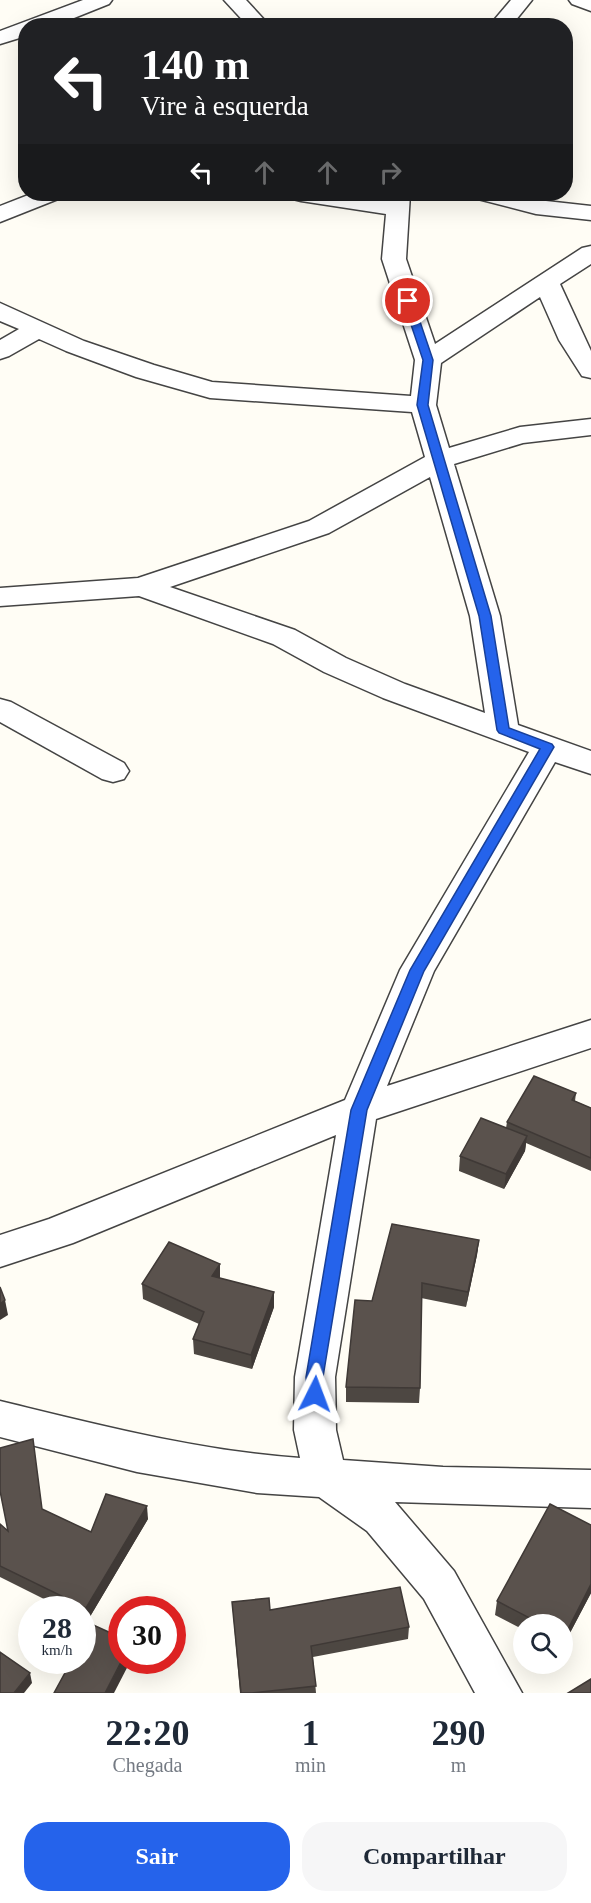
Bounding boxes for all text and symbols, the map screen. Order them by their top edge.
icon: left [42,42,120,120]
text: 140 m [141,42,250,88]
text: Vire à esquerda [141,91,309,121]
icon: left [185,156,218,189]
icon: ahead [248,156,281,189]
icon: ahead [311,156,344,189]
icon: right [374,156,407,189]
pin [382,275,433,326]
icon: arrive [391,284,424,317]
position arrow [283,1362,347,1426]
speed limit sign: 30 [108,1596,186,1674]
text: 28 [42,1611,72,1644]
map controls [513,1614,573,1674]
button: search [513,1614,573,1674]
text: km/h [42,1642,72,1658]
text: 22:20 [105,1713,189,1753]
text: 1 [302,1713,320,1753]
text: 290 [432,1713,486,1753]
text: Chegada [112,1754,182,1776]
text: min [295,1754,326,1776]
text: m [451,1754,466,1776]
button: Sair [24,1822,290,1891]
button: Compartilhar [302,1822,567,1891]

